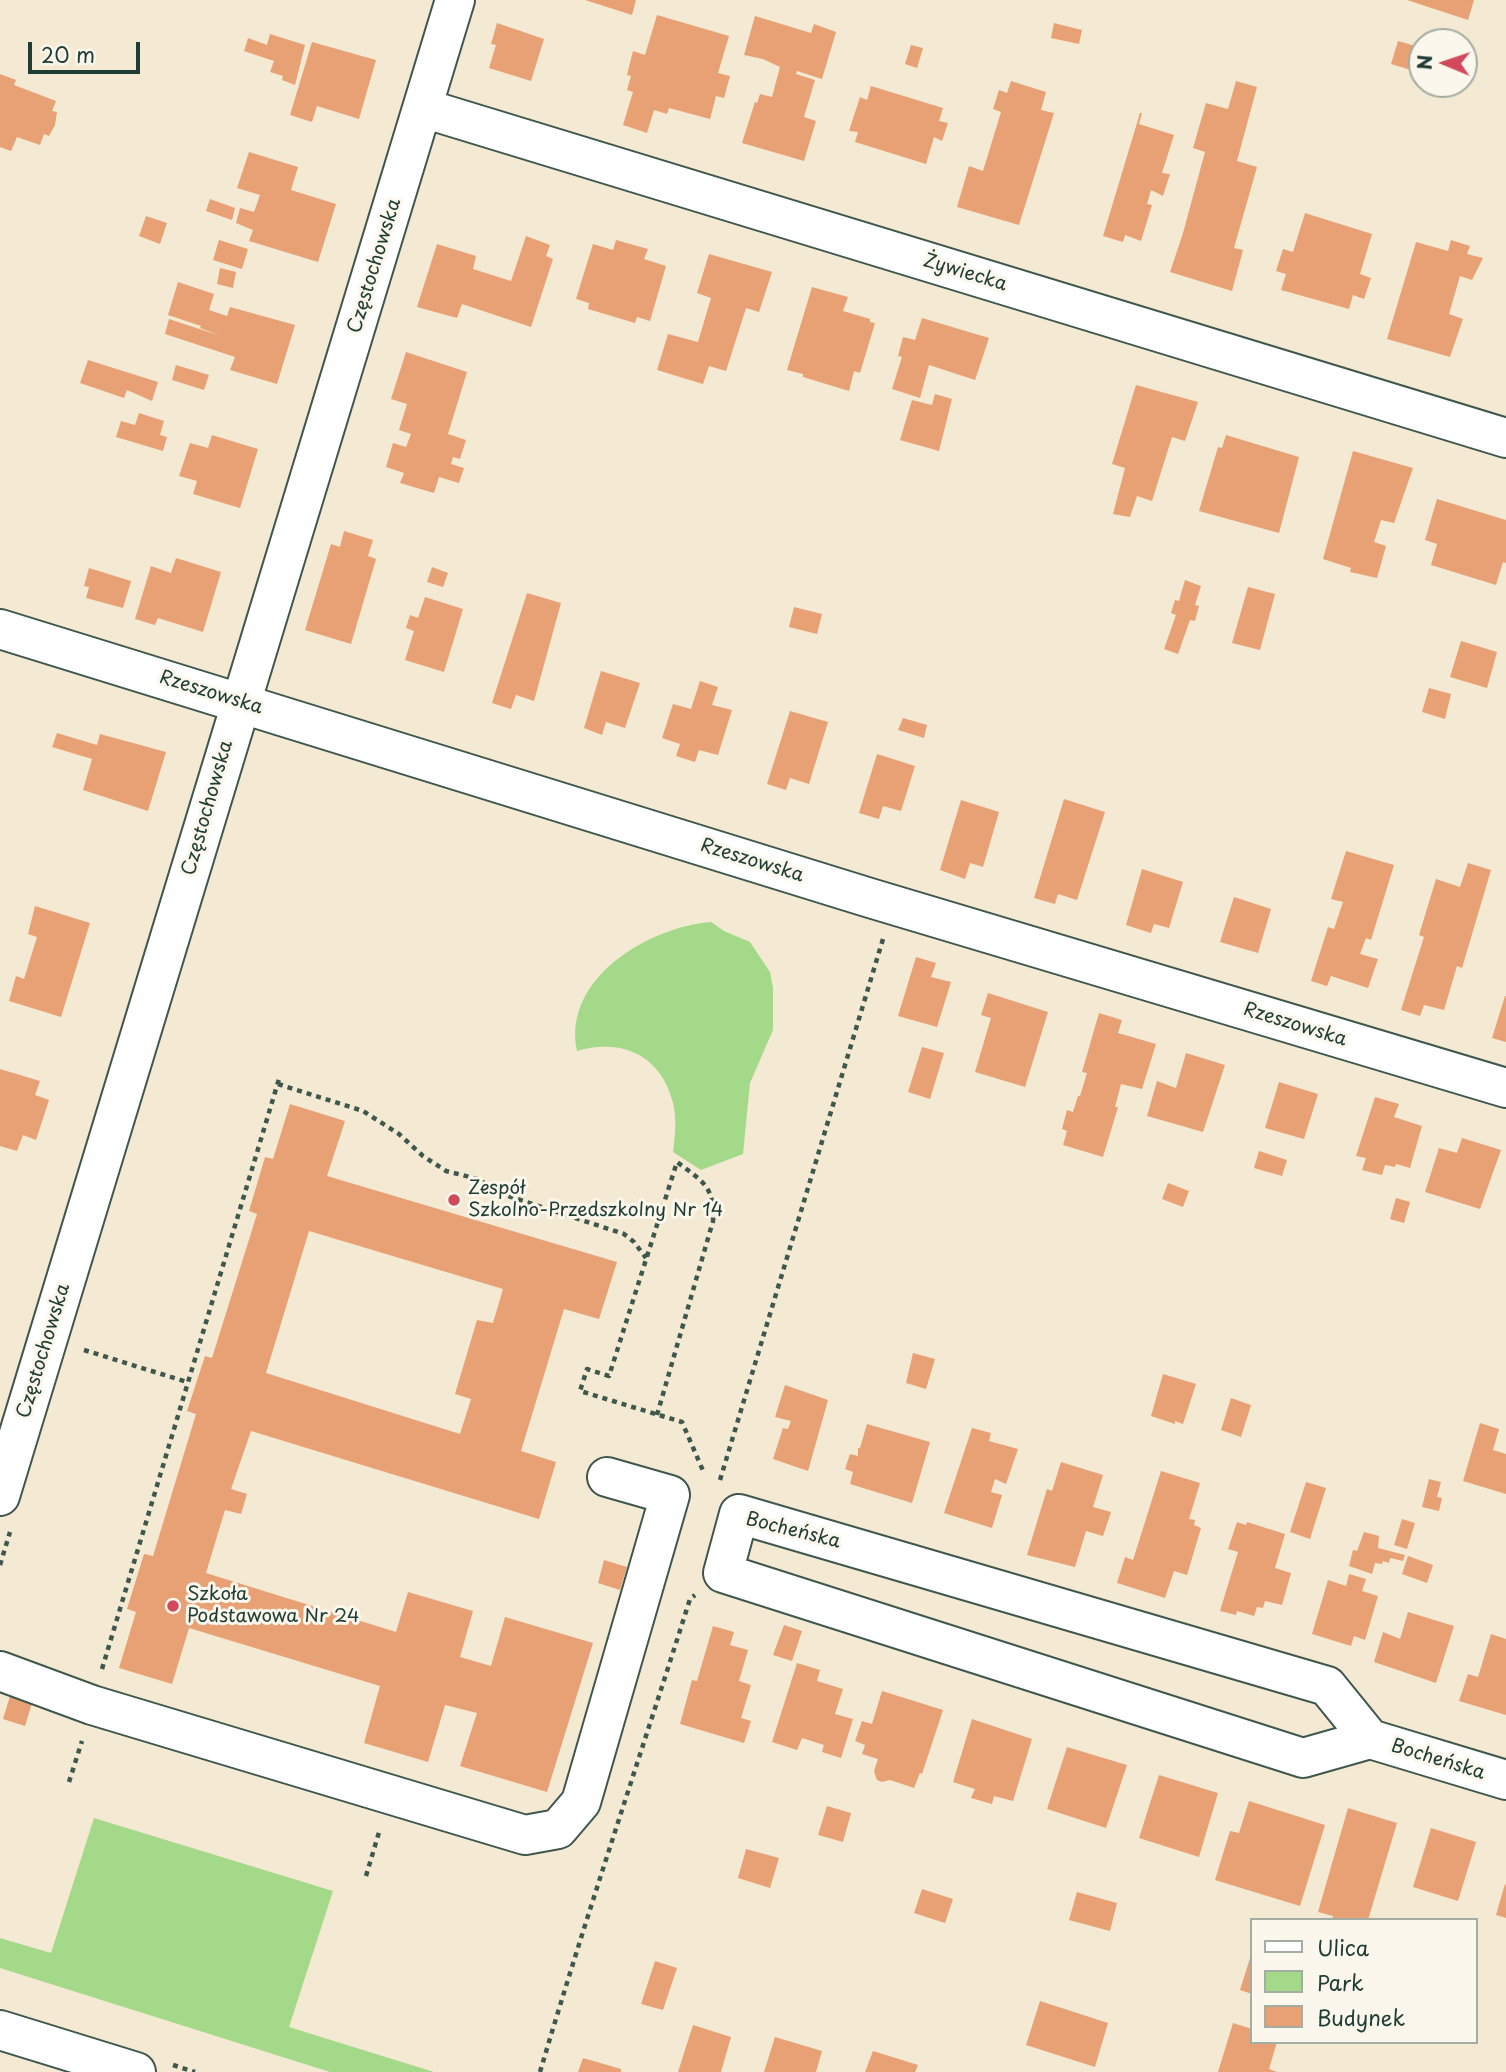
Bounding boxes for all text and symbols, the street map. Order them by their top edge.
scale bar [32,28,144,72]
north arrow [1408,28,1478,98]
text: 20 m [41,38,95,70]
text: N [1410,54,1438,70]
street label: Częstochowska [344,196,406,336]
street label: Żywiecka [920,249,1010,297]
street label: Rzeszowska [156,666,266,720]
street label: Częstochowska [178,738,238,878]
street label: Rzeszowska [697,834,807,888]
street label: Rzeszowska [1240,998,1350,1052]
place label: Zespół Szkolno-Przedszkolny Nr 14 [468,1178,723,1222]
marker: Zespół Szkolno-Przedszkolny Nr 14 [446,1192,462,1208]
street label: Częstochowska [13,1281,75,1421]
street label: Bocheńska [743,1508,843,1554]
place label: Szkoła Podstawowa Nr 24 [187,1584,360,1628]
marker: Szkoła Podstawowa Nr 24 [165,1598,181,1614]
street label: Bocheńska [1388,1735,1488,1785]
legend [1250,1918,1478,2044]
text: Ulica [1317,1931,1369,1963]
text: Park [1317,1966,1364,1998]
text: Budynek [1317,2001,1405,2033]

